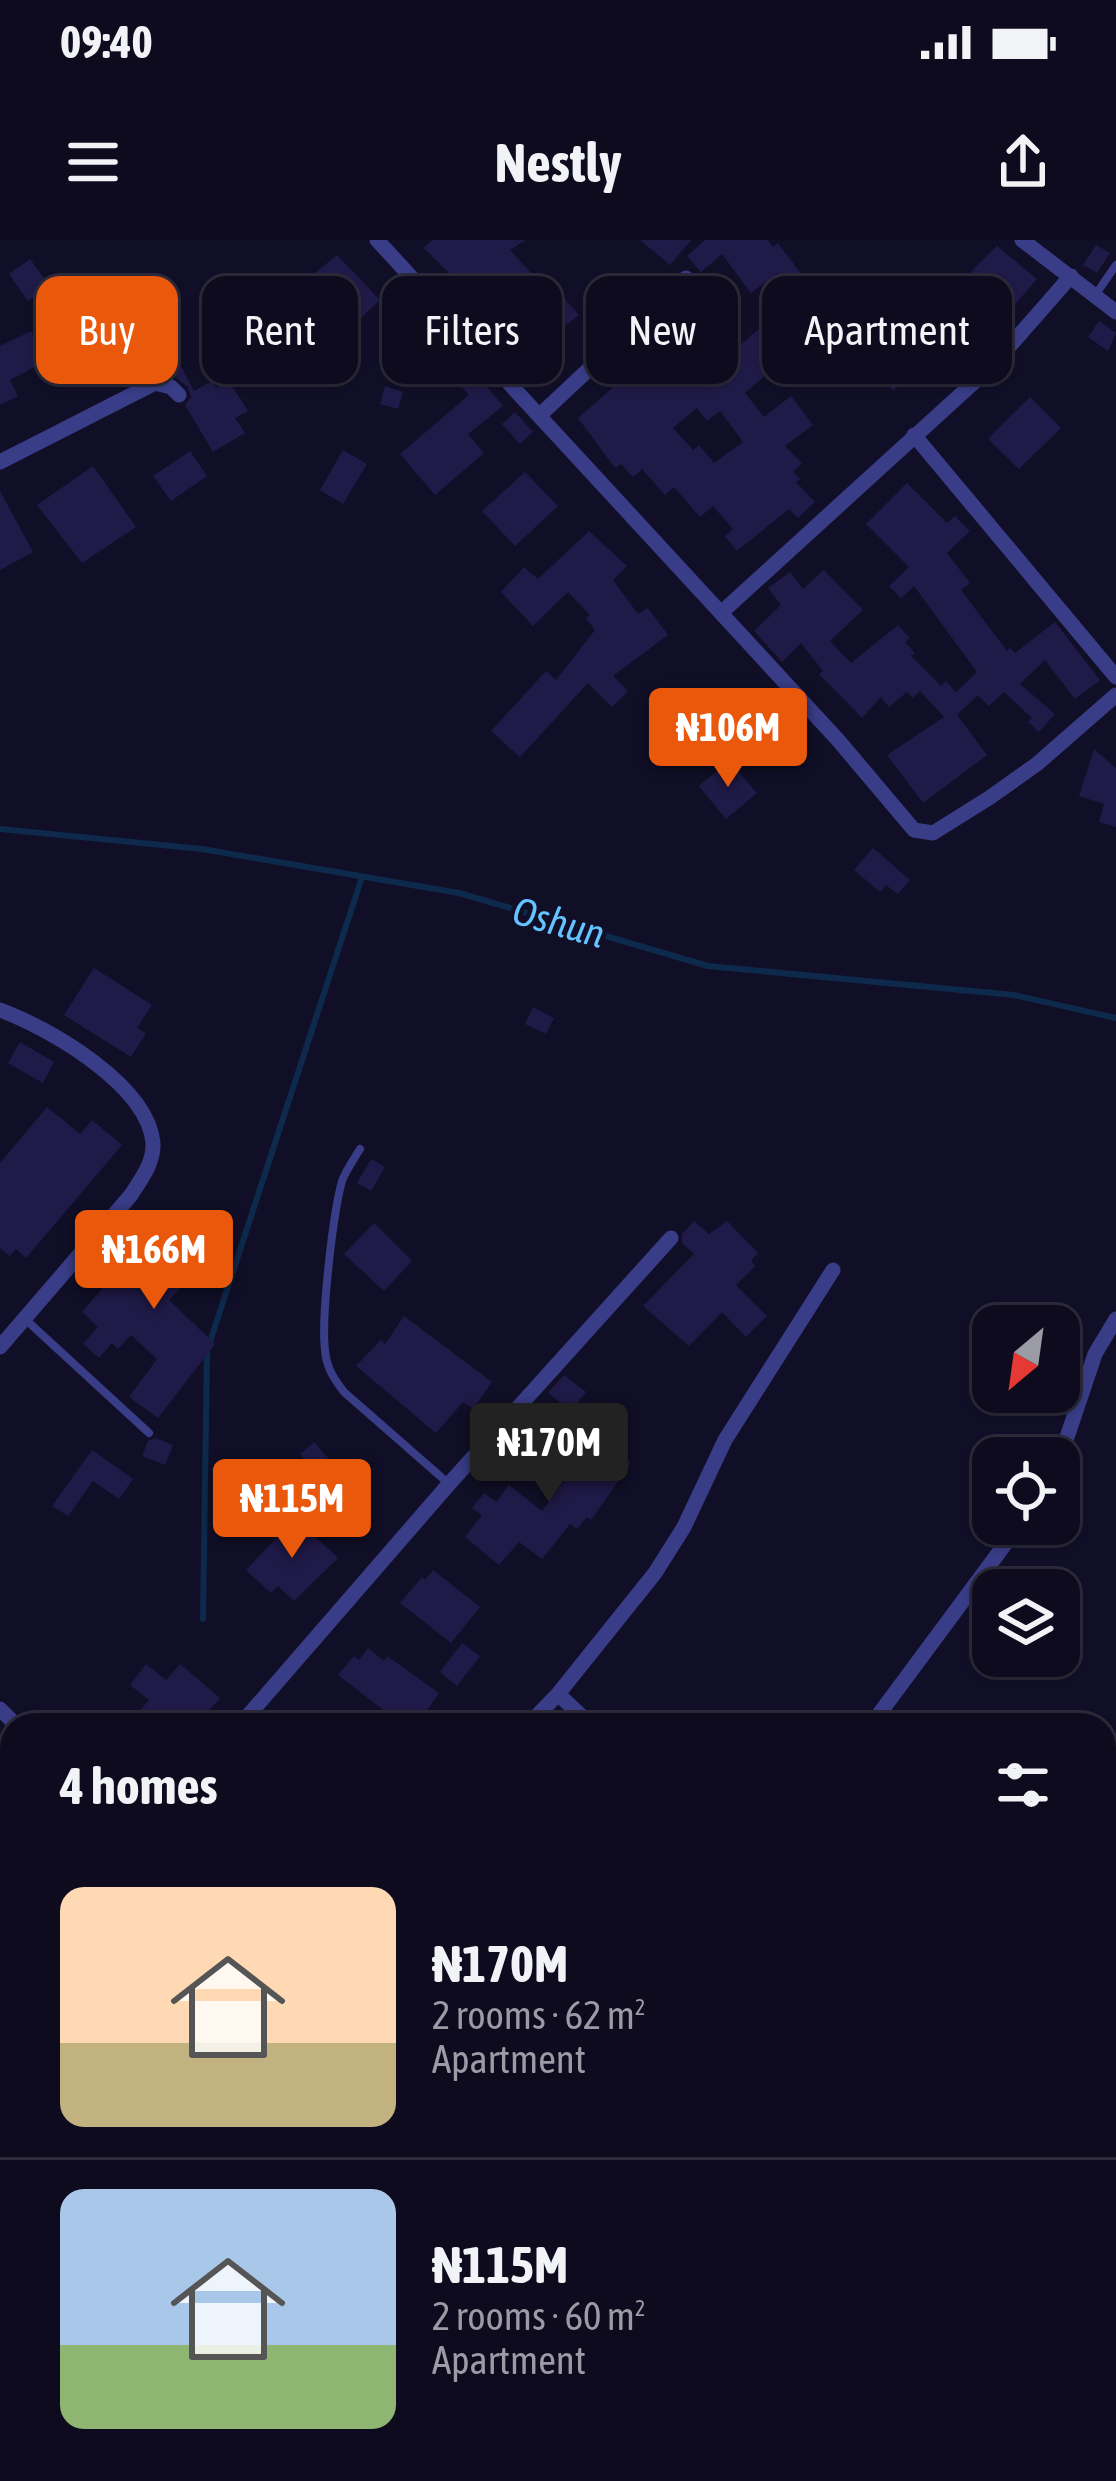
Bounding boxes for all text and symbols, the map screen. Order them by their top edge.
text: 09:40 [60,16,153,68]
icon: menu [60,129,126,195]
icon: share [990,129,1056,195]
text: Nestly [494,132,622,193]
chip: Buy [36,276,178,384]
chip: Rent [202,276,358,384]
chip: Filters [382,276,562,384]
chip: New [586,276,738,384]
chip: Apartment [762,276,1012,384]
pin: ₦106M [644,688,812,790]
text: ₦106M [676,705,780,749]
water label: Oshun [508,888,610,956]
pin: ₦166M [70,1210,238,1312]
text: ₦166M [102,1227,206,1271]
north arrow [972,1305,1080,1413]
map controls [972,1305,1080,1677]
pin: ₦170M [465,1403,633,1505]
text: ₦170M [497,1420,601,1464]
button: locate [972,1437,1080,1545]
pin: ₦115M [208,1459,376,1561]
text: ₦115M [240,1476,344,1520]
button: layers [972,1569,1080,1677]
icon: filters [990,1752,1056,1818]
text: 4 homes [60,1756,218,1815]
text: ₦170M [432,1934,568,1993]
icon: home [156,1935,300,2079]
text: 2 rooms · 62 m² [432,1993,646,2037]
text: Apartment [432,2037,586,2081]
text: ₦115M [432,2235,568,2294]
icon: home [156,2237,300,2381]
text: 2 rooms · 60 m² [432,2294,646,2338]
text: Apartment [432,2338,586,2382]

